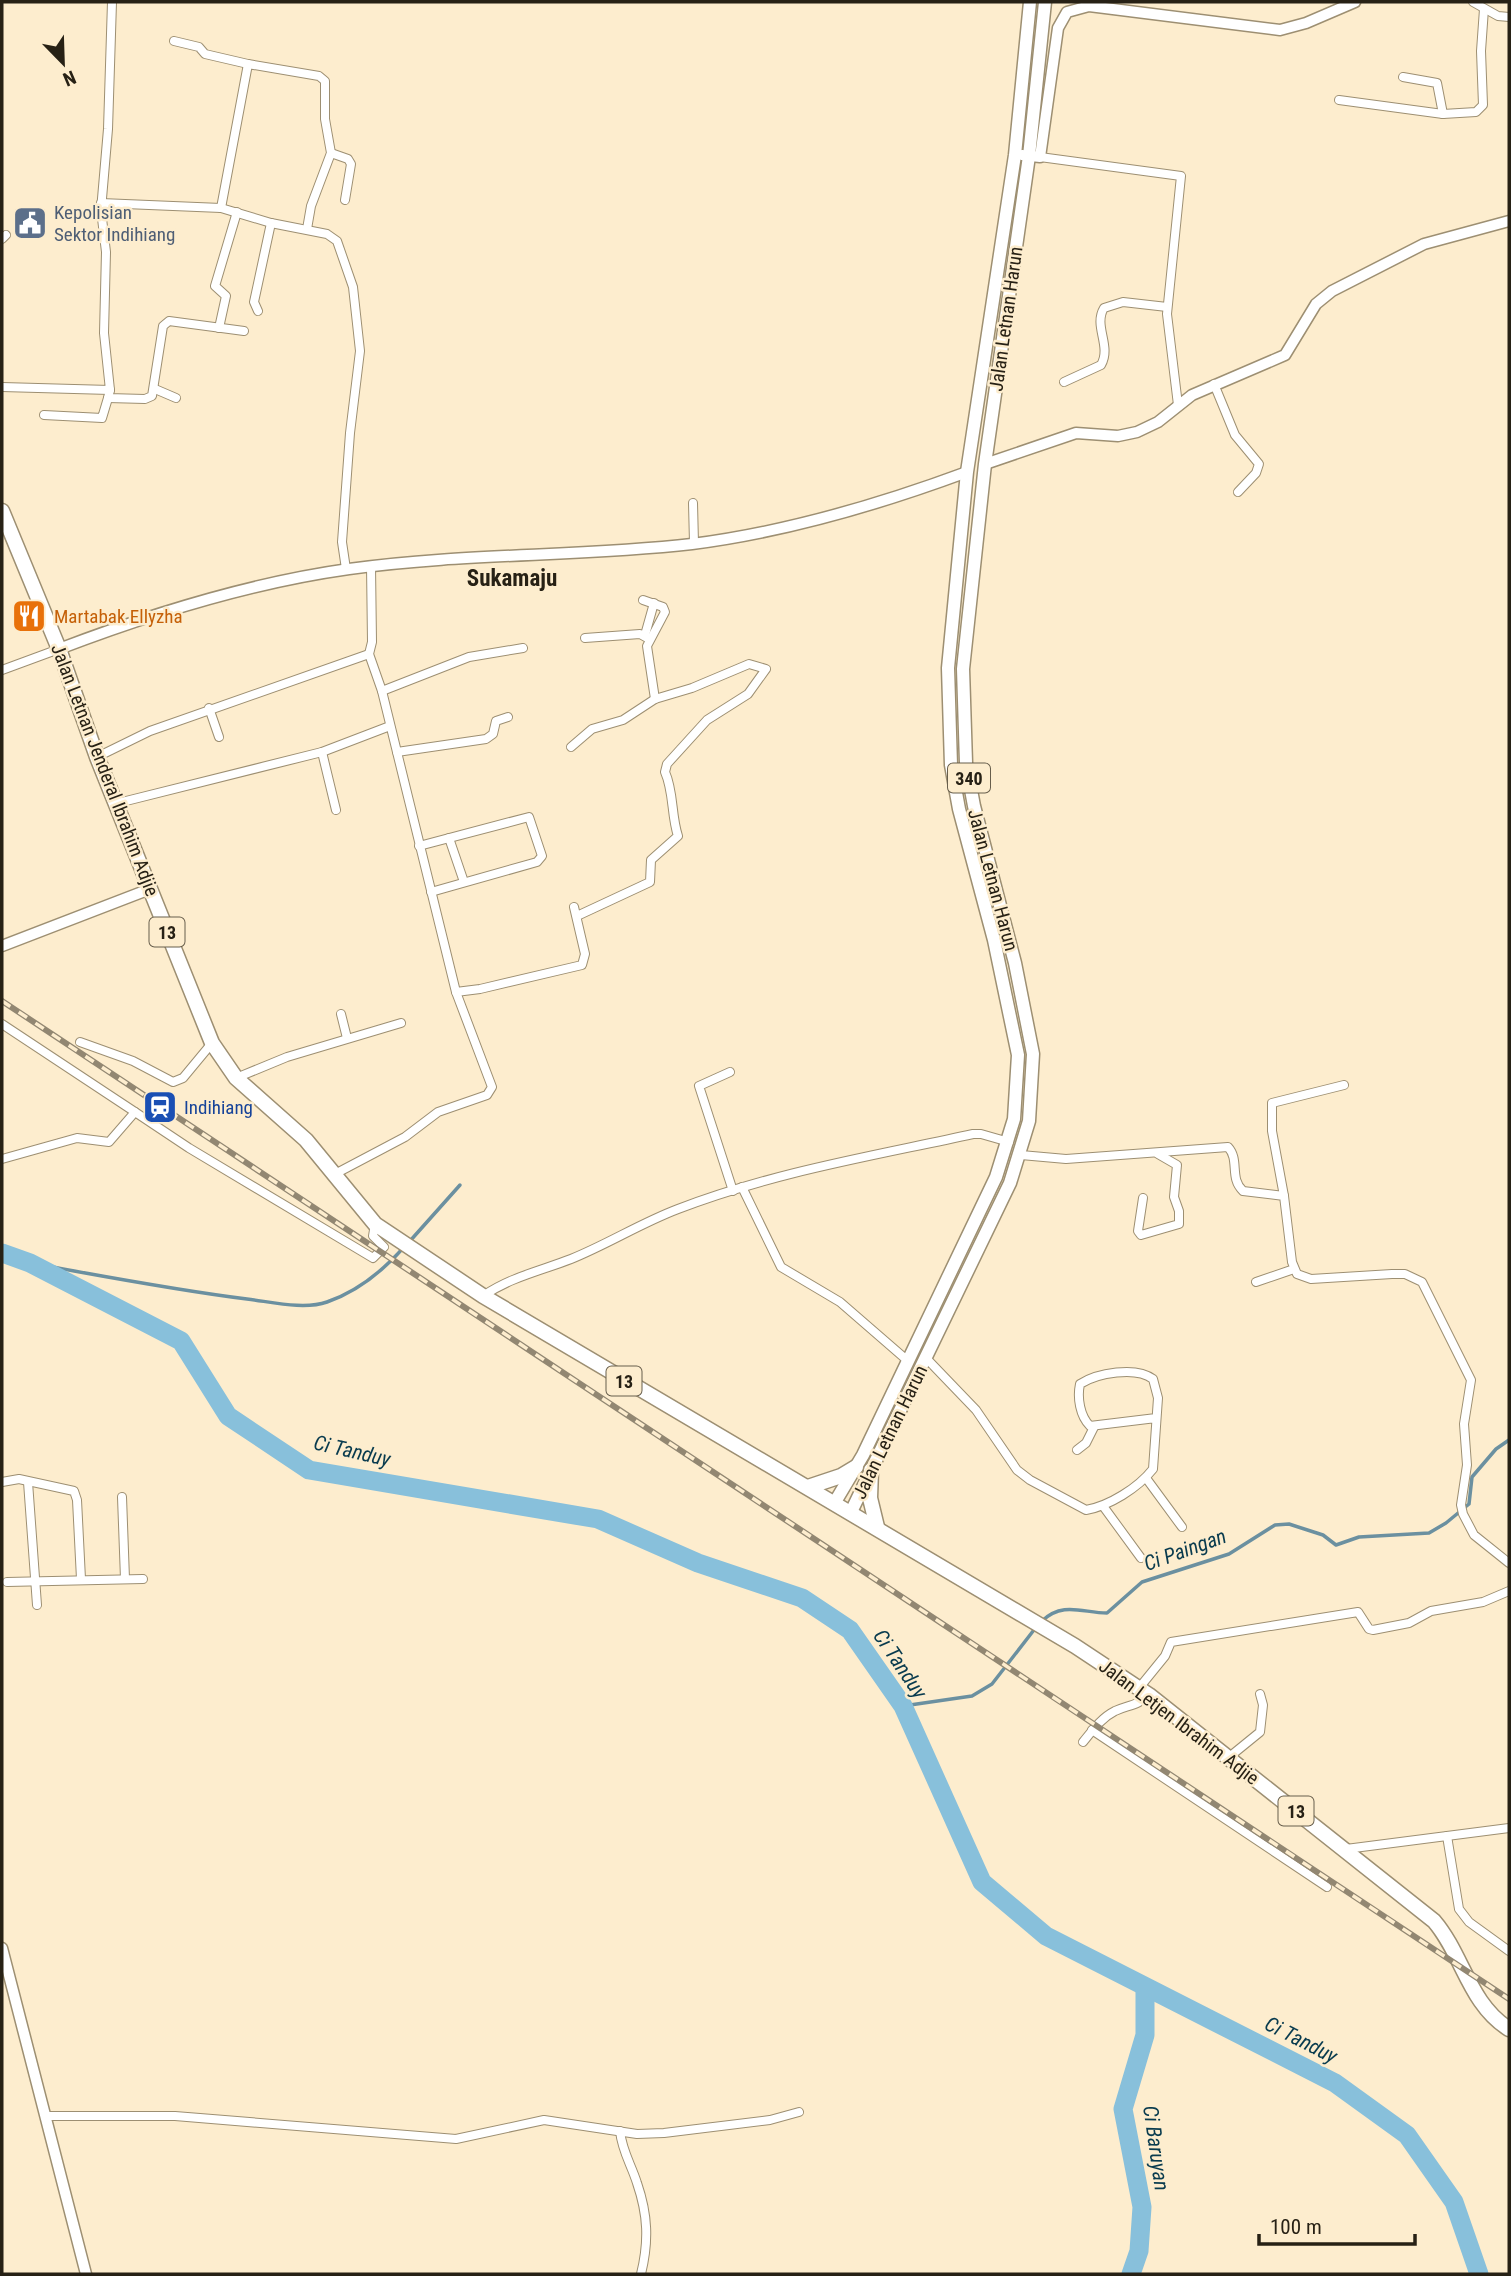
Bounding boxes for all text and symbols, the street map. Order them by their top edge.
north arrow [28,28,98,98]
text: N [60,65,79,91]
place label: Kepolisian Sektor Indihiang [54,201,175,246]
public building icon: Kepolisian Sektor Indihiang [11,204,49,242]
street label: Jalan Letnan Harun [984,245,1028,393]
district label: Sukamaju [467,565,557,592]
restaurant icon: Martabak Ellyzha [10,597,48,635]
place label: Martabak Ellyzha [54,605,183,628]
street label: Jalan Letnan Jenderal Ibrahim Adjie [46,641,164,899]
road number: 340 [948,764,990,792]
street label: Jalan Letnan Harun [963,807,1023,953]
road number: 13 [150,917,184,946]
station icon: Indihiang [141,1088,179,1126]
place label: Indihiang [184,1096,253,1119]
street label: Jalan Letnan Harun [848,1361,932,1503]
road number: 13 [606,1366,642,1396]
water label: Ci Tanduy [311,1431,393,1472]
water label: Ci Paingan [1140,1524,1230,1576]
water label: Ci Tanduy [868,1625,932,1704]
street label: Jalan Letjen Ibrahim Adjie [1094,1654,1264,1790]
road number: 13 [1278,1797,1314,1826]
water label: Ci Tanduy [1261,2012,1342,2069]
water label: Ci Baruyan [1138,2104,1174,2192]
scale bar [1259,2202,1415,2246]
text: 100 m [1270,2215,1322,2239]

